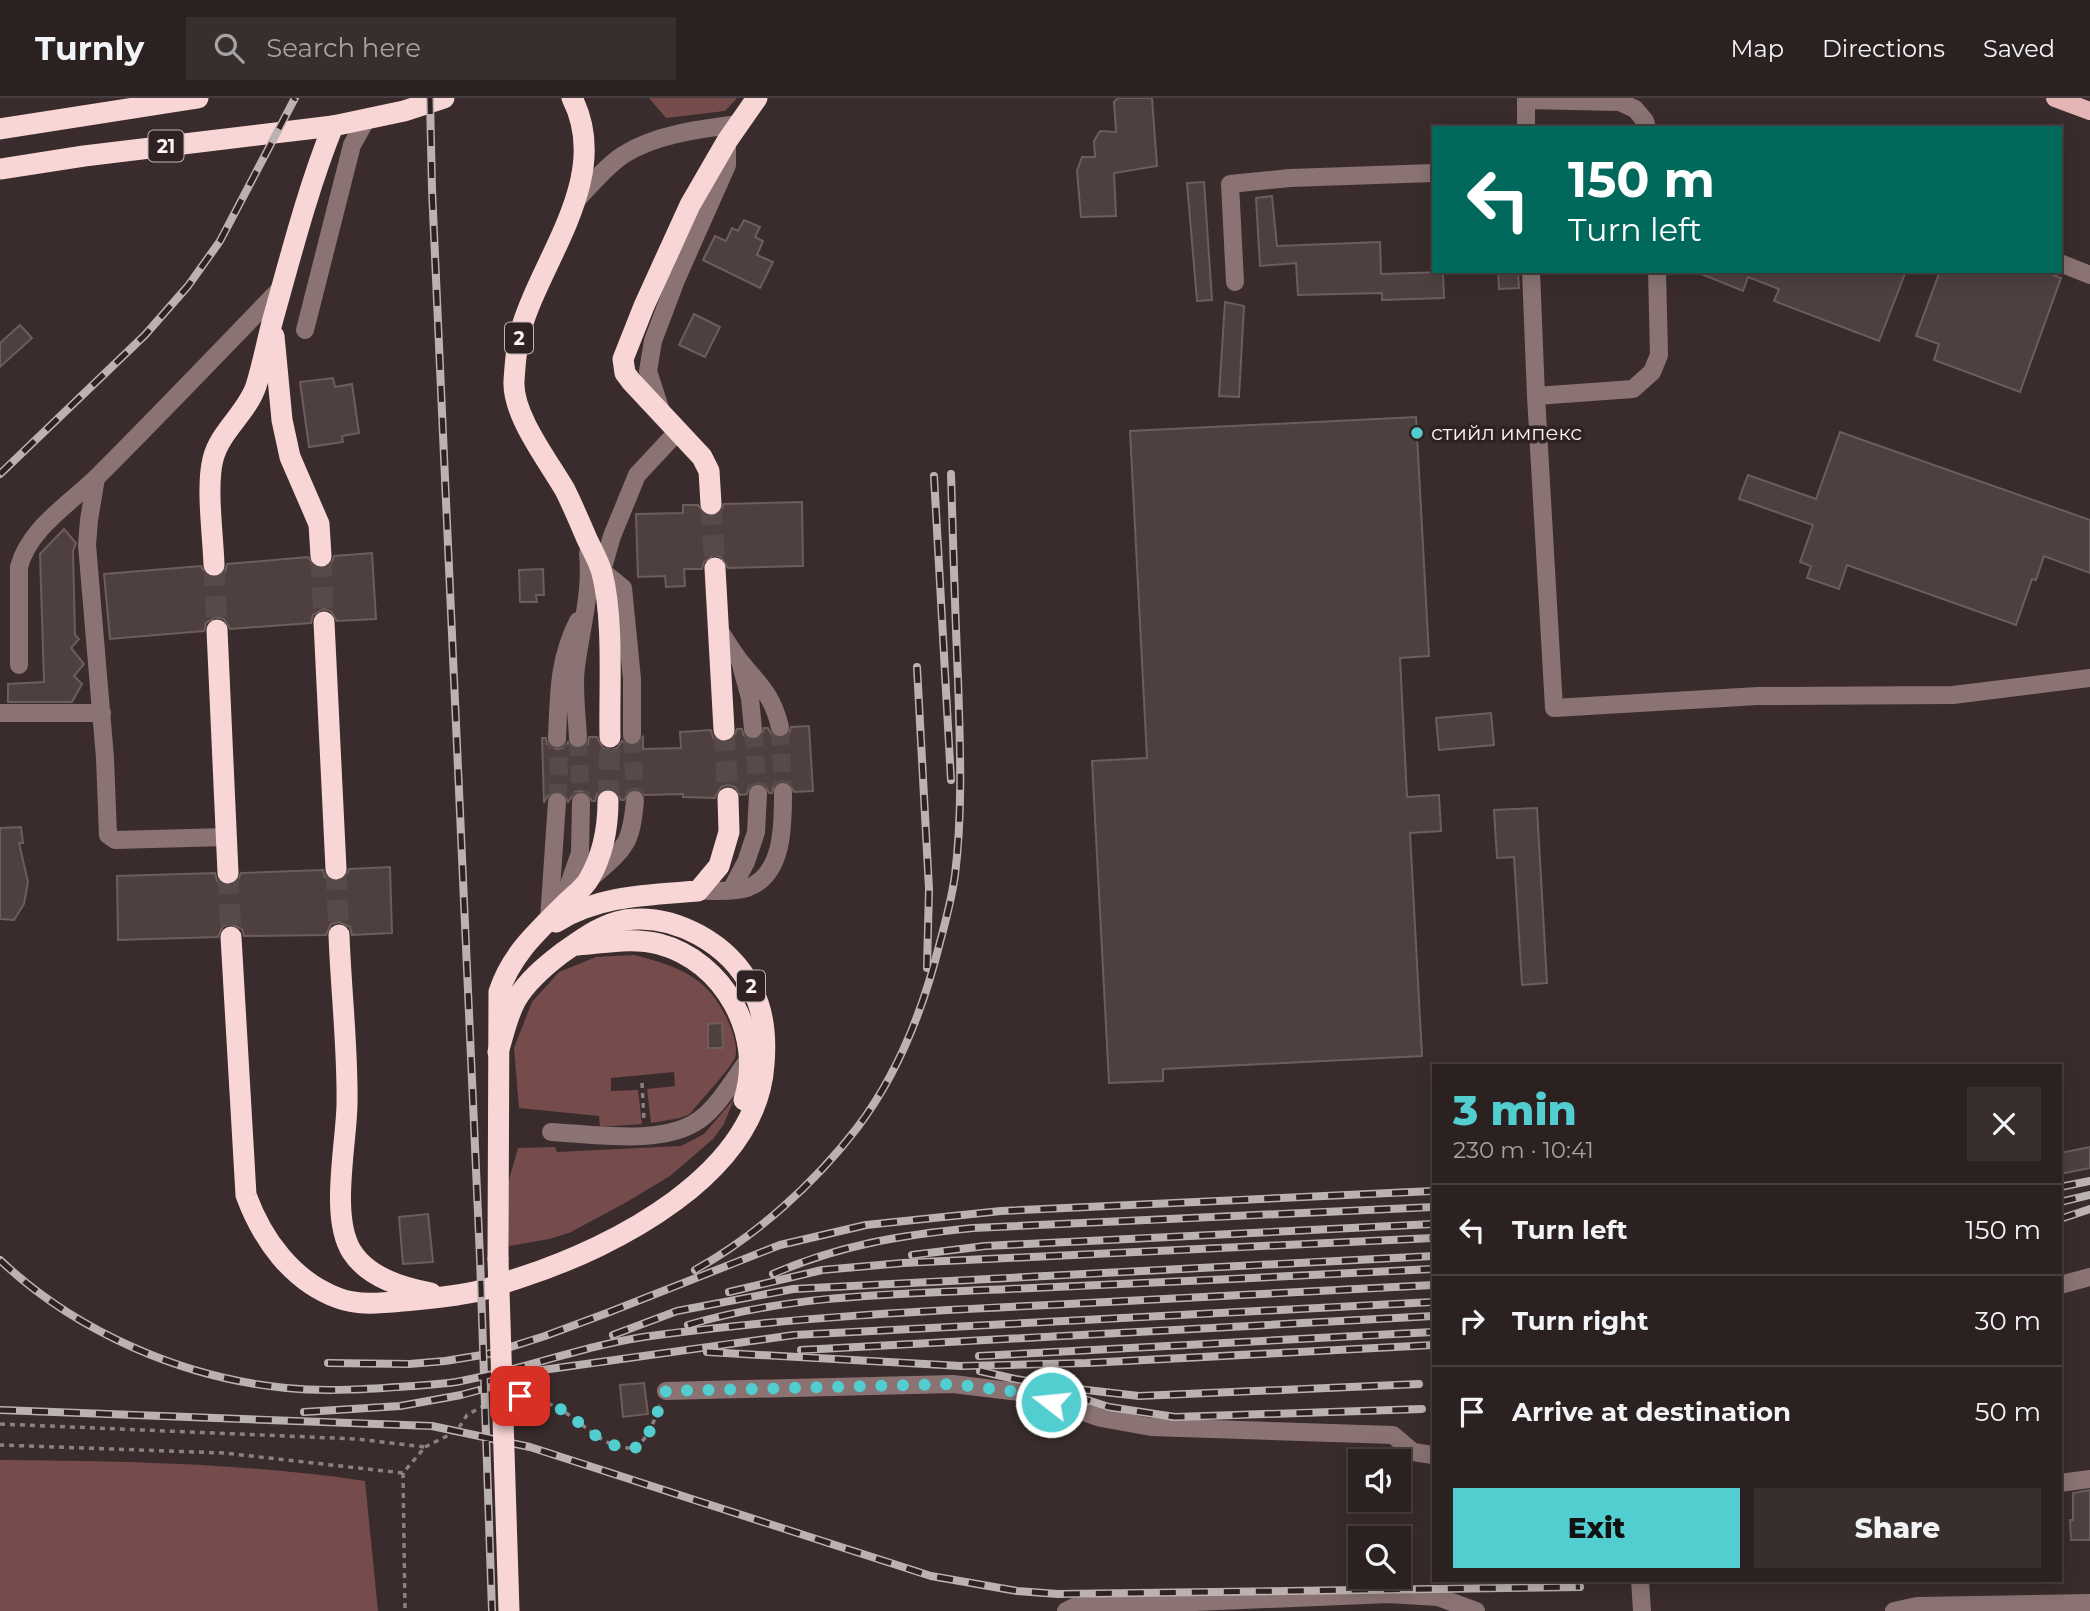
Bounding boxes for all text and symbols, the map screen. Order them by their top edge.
search box [186,17,676,80]
text: Turnly [35,28,144,68]
icon: search [210,29,248,67]
text: Search here [266,32,421,64]
text: Map [1731,34,1784,63]
text: Directions [1822,34,1945,63]
text: Saved [1983,34,2055,63]
road number: 21 [148,130,184,162]
text: 150 m [1568,150,1715,209]
icon: left [1453,154,1544,245]
text: Turn left [1568,210,1702,249]
road number: 2 [505,322,533,354]
place label: стийл импекс [1431,420,1582,445]
marker: стийл импекс [1409,425,1425,441]
road number: 2 [737,971,765,1002]
text: 3 min [1453,1084,1577,1136]
button: close [1967,1087,2041,1161]
text: 230 m · 10:41 [1453,1136,1594,1164]
icon: left [1453,1211,1491,1249]
text: Turn left [1512,1214,1628,1246]
text: 150 m [1965,1214,2041,1246]
icon: right [1453,1302,1491,1340]
text: Turn right [1512,1305,1648,1337]
text: 30 m [1975,1305,2041,1337]
position arrow [1014,1365,1088,1439]
pin [490,1366,550,1426]
icon: arrive [501,1377,539,1415]
icon: arrive [1453,1393,1491,1431]
text: Arrive at destination [1512,1396,1791,1428]
text: 50 m [1975,1396,2041,1428]
map controls [1348,1449,1411,1589]
button: sound [1348,1449,1411,1512]
button: Exit [1453,1488,1740,1568]
button: Share [1754,1488,2041,1568]
button: search [1348,1526,1411,1589]

